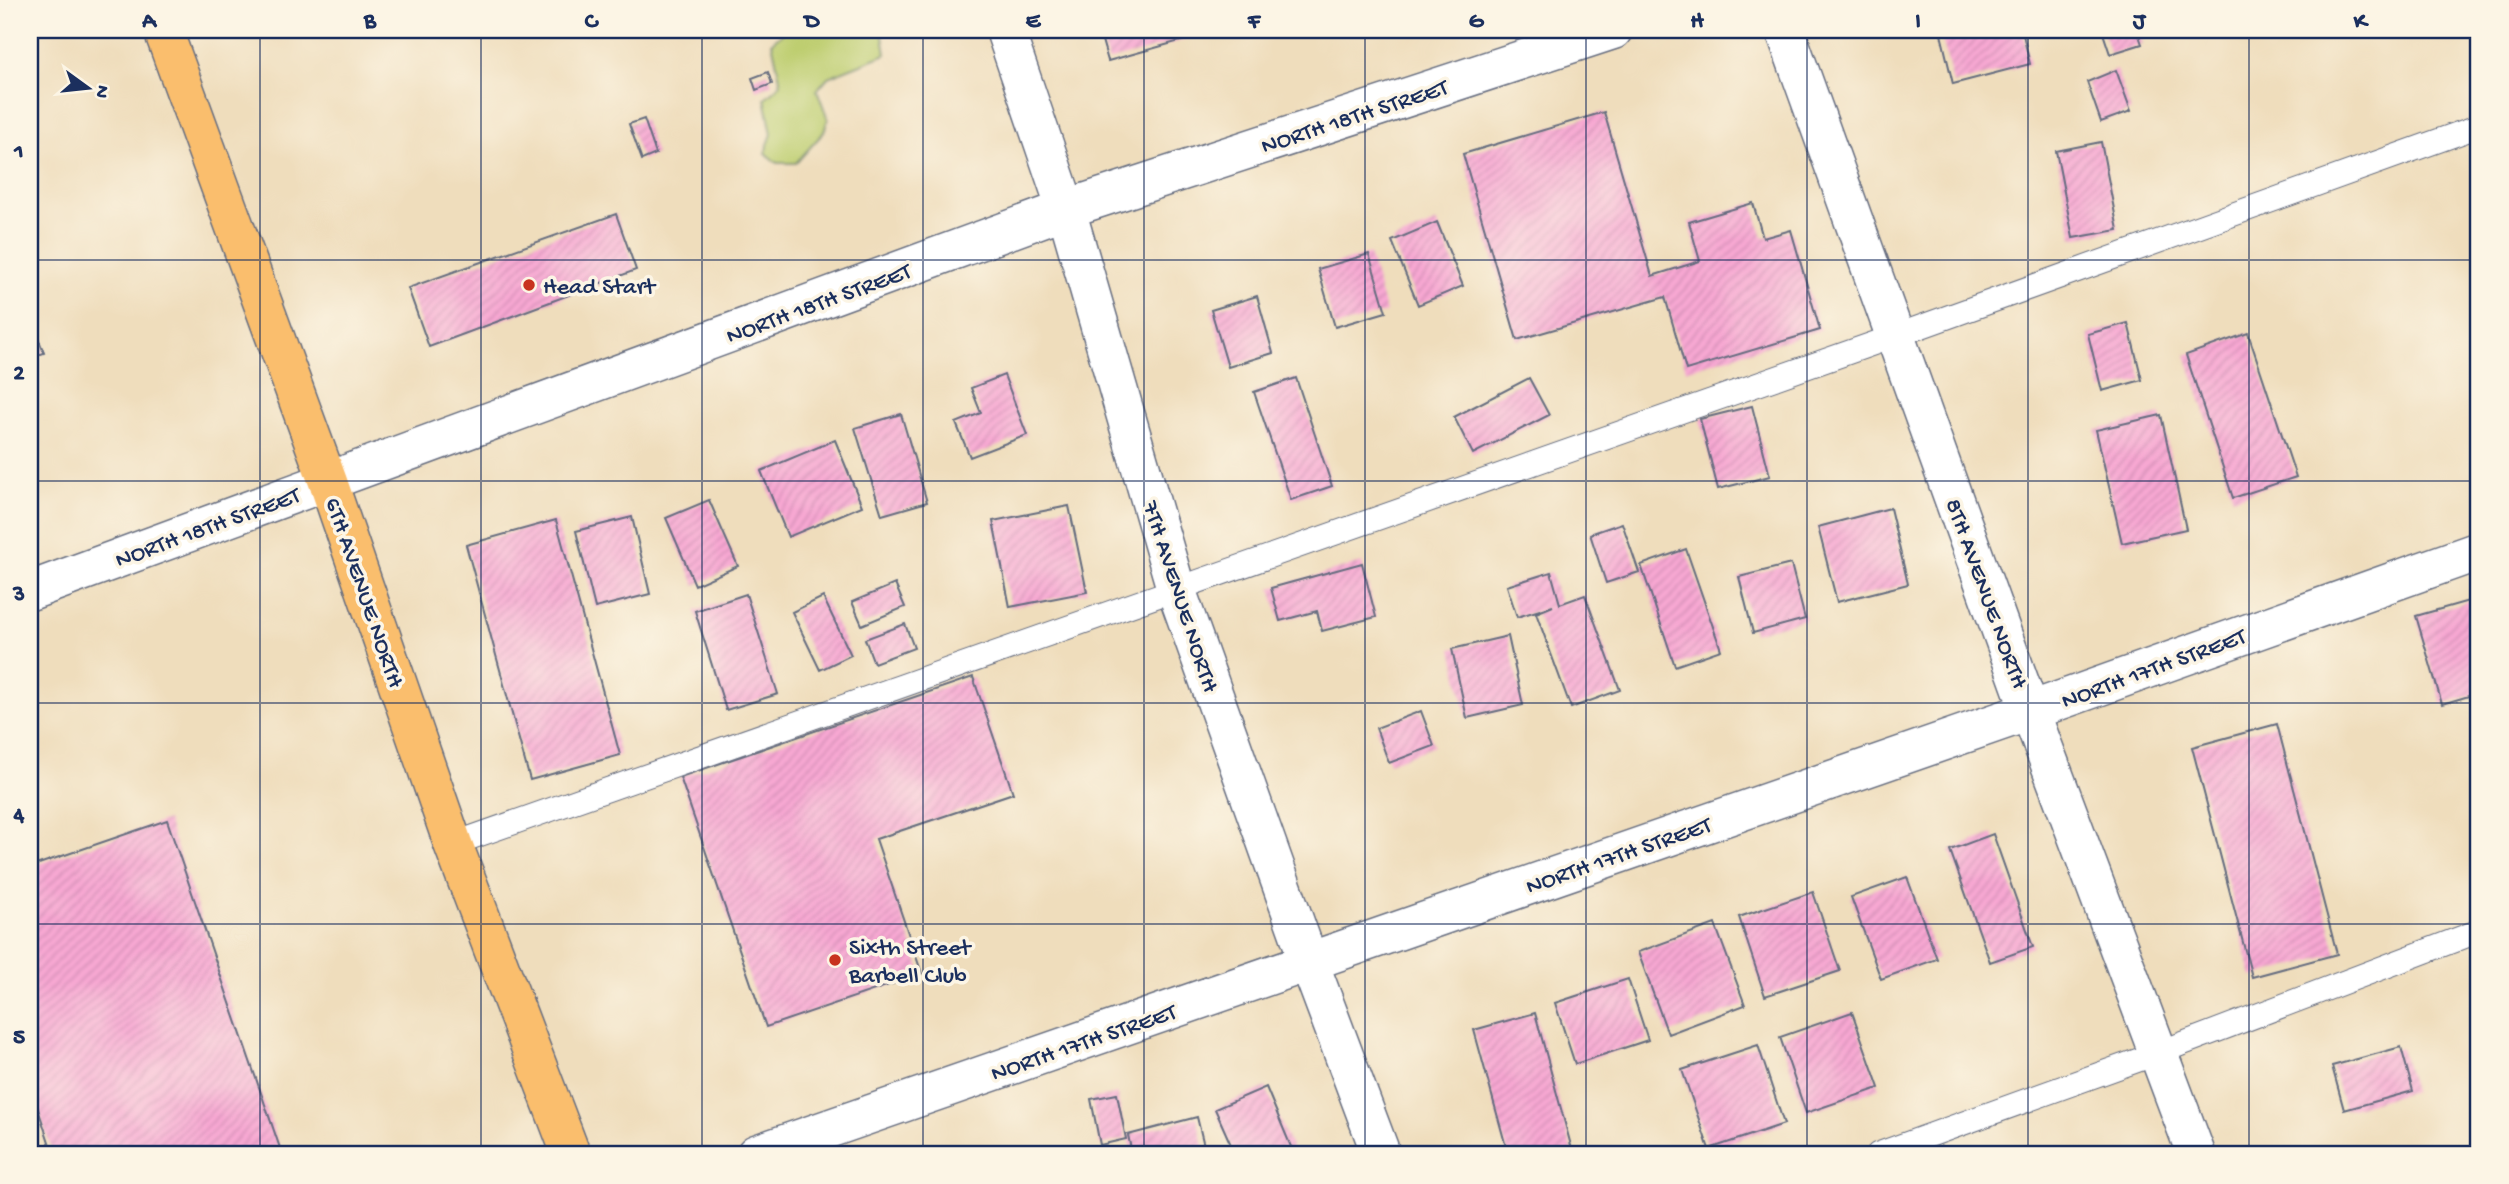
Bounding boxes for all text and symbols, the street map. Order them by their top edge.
text: A [141,9,157,36]
text: B [363,9,377,36]
text: C [585,9,600,36]
text: D [803,9,821,36]
text: E [1026,9,1042,36]
text: F [1247,9,1262,36]
text: G [1469,9,1485,36]
text: H [1690,9,1704,36]
text: I [1915,9,1921,36]
text: J [2132,9,2147,36]
text: K [2353,9,2370,36]
north arrow [52,52,122,122]
street label: NORTH 18TH STREET [1258,74,1454,162]
text: N [88,83,114,100]
text: 1 [13,139,24,166]
street label: NORTH 18TH STREET [723,258,917,352]
place label: Head Start [543,274,657,303]
marker: Head Start [521,277,537,293]
text: 2 [13,361,25,388]
street label: NORTH 18TH STREET [112,482,306,576]
street label: 6TH AVENUE NORTH [317,494,409,692]
street label: 8TH AVENUE NORTH [1937,495,2033,693]
street label: 7TH AVENUE NORTH [1134,497,1223,697]
text: 3 [12,582,25,609]
street label: NORTH 17TH STREET [2058,623,2252,717]
text: 4 [13,803,25,830]
street label: NORTH 17TH STREET [1523,811,1717,903]
place label: Sixth Street Barbell Club [848,935,973,992]
marker: Sixth Street Barbell Club [827,952,843,968]
street label: NORTH 17TH STREET [988,998,1182,1090]
text: 5 [13,1025,25,1052]

